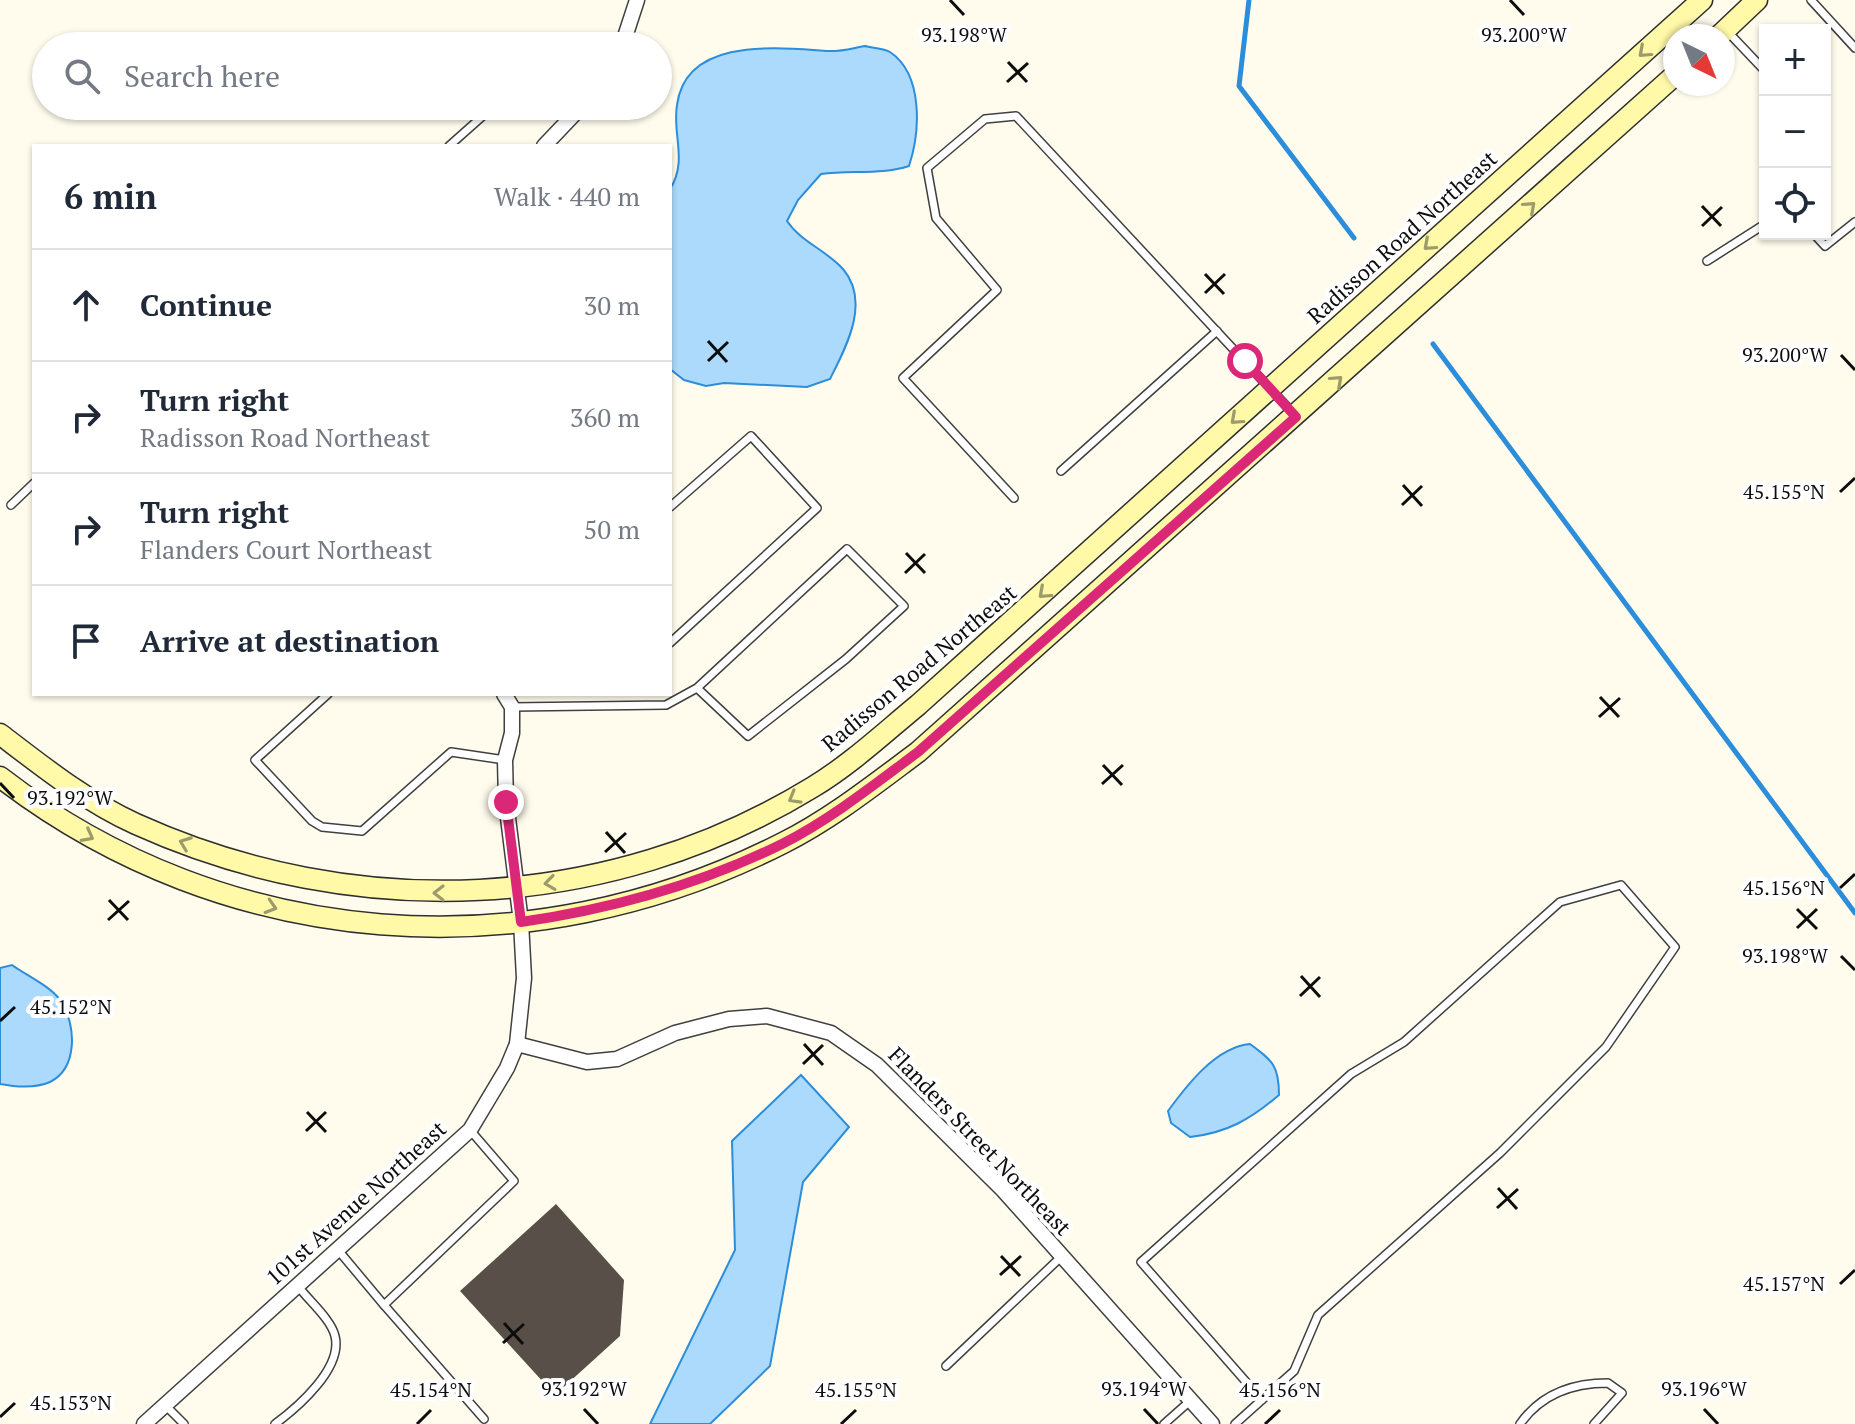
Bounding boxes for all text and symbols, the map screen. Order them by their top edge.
text: 93.198°W [921,21,1007,48]
text: 93.200°W [1481,21,1567,48]
north arrow [1663,24,1735,96]
map controls [1759,24,1831,240]
button: + [1759,24,1831,96]
search box [32,32,672,120]
one-way arrow [1638,42,1653,57]
icon: search [60,54,104,98]
text: Search here [124,56,280,96]
button: − [1759,96,1831,168]
street label: Radisson Road Northeast [1301,144,1503,330]
button: locate [1759,168,1831,240]
text: 6 min [64,174,157,219]
text: Walk · 440 m [494,179,640,213]
one-way arrow [1521,202,1536,216]
one-way arrow [1424,235,1439,249]
icon: ahead [64,283,108,327]
text: Continue [140,285,272,325]
text: 30 m [584,288,640,322]
text: 93.200°W [1742,341,1828,368]
route start [1227,343,1263,379]
one-way arrow [1328,376,1343,390]
text: Turn right [140,380,289,420]
icon: right [64,395,108,439]
text: 360 m [570,400,640,434]
one-way arrow [1231,409,1246,423]
text: Radisson Road Northeast [140,420,430,454]
text: 45.155°N [1743,478,1825,505]
text: Turn right [140,492,289,532]
icon: right [64,507,108,551]
text: 50 m [584,512,640,546]
text: Flanders Court Northeast [140,532,432,566]
street label: Radisson Road Northeast [815,578,1022,758]
one-way arrow [1038,584,1053,598]
icon: arrive [64,619,108,663]
text: Arrive at destination [140,621,439,661]
text: 93.192°W [27,784,113,811]
route end [488,784,524,820]
one-way arrow [788,788,803,804]
one-way arrow [80,826,94,841]
one-way arrow [179,836,193,853]
one-way arrow [543,874,557,891]
text: 45.156°N [1743,874,1825,901]
one-way arrow [432,884,445,902]
one-way arrow [264,898,277,914]
text: 93.198°W [1742,942,1828,969]
text: 45.152°N [30,993,112,1020]
street label: Flanders Street Northeast [883,1040,1078,1241]
street label: 101st Avenue Northeast [259,1114,452,1291]
text: 45.157°N [1743,1270,1825,1297]
text: 93.192°W [541,1375,627,1402]
text: 93.194°W [1101,1375,1187,1402]
text: 93.196°W [1661,1375,1747,1402]
text: 45.154°N [390,1376,472,1403]
text: 45.155°N [815,1376,897,1403]
text: 45.156°N [1239,1376,1321,1403]
text: 45.153°N [30,1389,112,1416]

